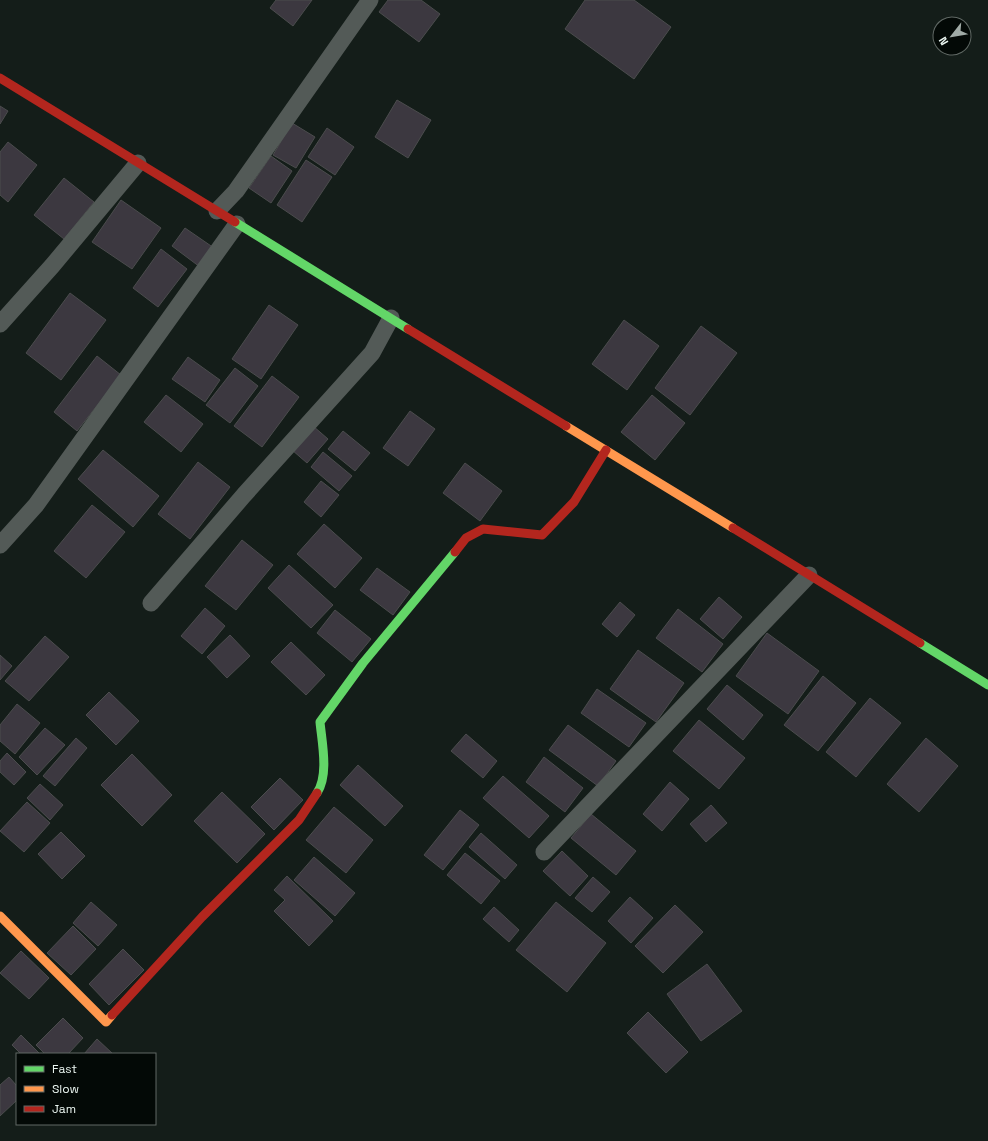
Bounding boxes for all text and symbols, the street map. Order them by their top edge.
north arrow [932,16,972,56]
text: N [936,34,951,48]
legend [16,1053,156,1125]
text: Fast [52,1061,77,1077]
text: Slow [52,1081,79,1097]
text: Jam [52,1101,76,1117]

